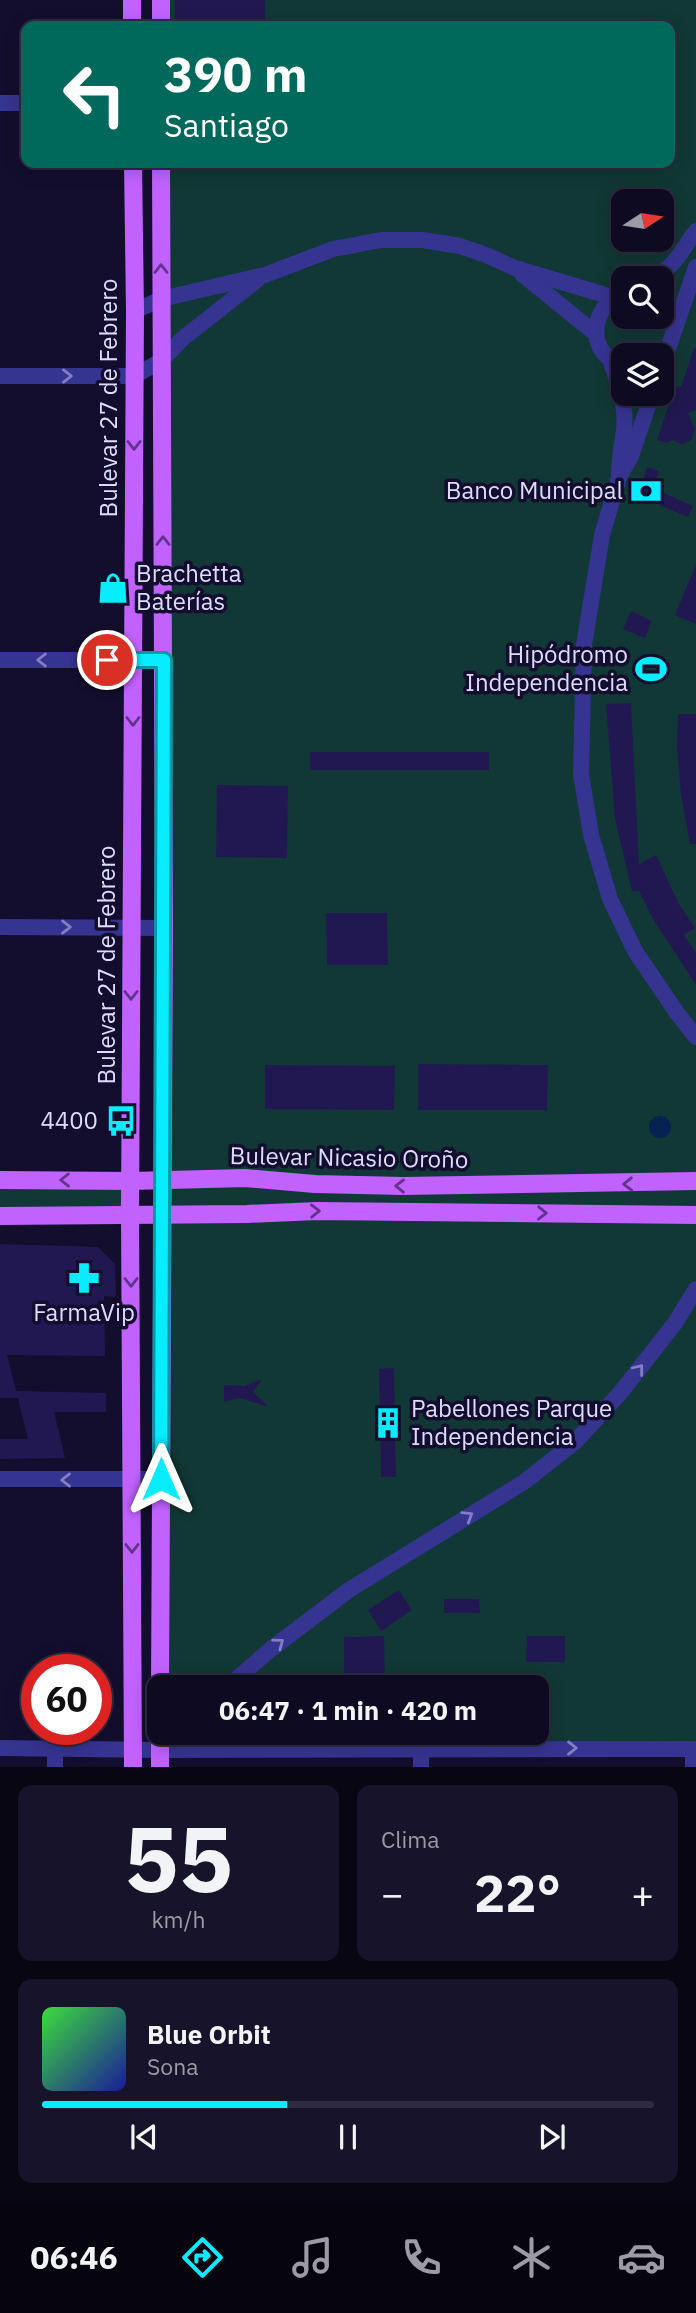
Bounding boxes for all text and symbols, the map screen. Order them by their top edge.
text: 390 m [164,42,308,105]
icon: left [49,49,140,140]
text: Santiago [164,104,289,146]
north arrow [611,189,674,252]
map controls [611,189,674,406]
one-way arrow [153,263,169,273]
button: search [611,266,674,329]
street label: Bulevar 27 de Febrero [92,279,124,517]
button: layers [611,343,674,406]
one-way arrow [62,368,73,384]
one-way arrow [126,440,142,450]
place label: Banco Municipal [446,474,623,506]
bank icon: Banco Municipal [629,474,663,508]
one-way arrow [155,536,171,546]
place label: Brachetta Baterías [136,557,242,617]
shop icon: Brachetta Baterías [96,571,130,605]
pin [77,630,137,690]
place label: Hipódromo Independencia [465,638,628,698]
icon: arrive [88,641,126,679]
one-way arrow [36,652,47,668]
sports icon: Hipódromo Independencia [634,652,668,686]
one-way arrow [125,716,141,727]
street label: Bulevar 27 de Febrero [90,846,122,1084]
one-way arrow [61,919,72,935]
one-way arrow [123,991,139,1001]
place label: 4400 [40,1104,98,1136]
bus stop icon: 4400 [104,1104,138,1138]
street label: Bulevar Nicasio Oroño [229,1139,469,1175]
one-way arrow [60,1172,70,1188]
one-way arrow [622,1176,633,1191]
one-way arrow [395,1178,405,1194]
one-way arrow [310,1203,321,1219]
one-way arrow [538,1205,548,1221]
pharmacy icon: FarmaVip [67,1261,101,1295]
one-way arrow [123,1277,139,1287]
place label: FarmaVip [33,1296,135,1328]
one-way arrow [631,1365,644,1377]
place label: Pabellones Parque Independencia [411,1392,612,1452]
building icon: Pabellones Parque Independencia [371,1406,405,1440]
position arrow [124,1442,198,1516]
one-way arrow [60,1472,71,1487]
one-way arrow [461,1512,474,1525]
one-way arrow [124,1543,140,1554]
one-way arrow [272,1639,284,1651]
speed limit sign: 60 [21,1654,112,1745]
text: 06:47 · 1 min · 420 m [219,1693,477,1727]
one-way arrow [567,1740,577,1756]
text: 55 [124,1799,233,1917]
text: Clima [381,1824,440,1854]
text: 22° [474,1859,561,1926]
text: − [381,1869,404,1918]
text: + [631,1869,654,1918]
text: km/h [151,1904,206,1934]
text: Blue Orbit [147,2017,271,2051]
text: Sona [147,2051,199,2081]
icon: previous [125,2118,163,2156]
icon: pause [329,2118,367,2156]
icon: next [533,2118,571,2156]
icon: directions [178,2233,227,2282]
icon: music [288,2233,337,2282]
icon: phone [397,2233,446,2282]
icon: climate [507,2233,556,2282]
icon: car [617,2233,666,2282]
text: 06:46 [30,2236,118,2278]

